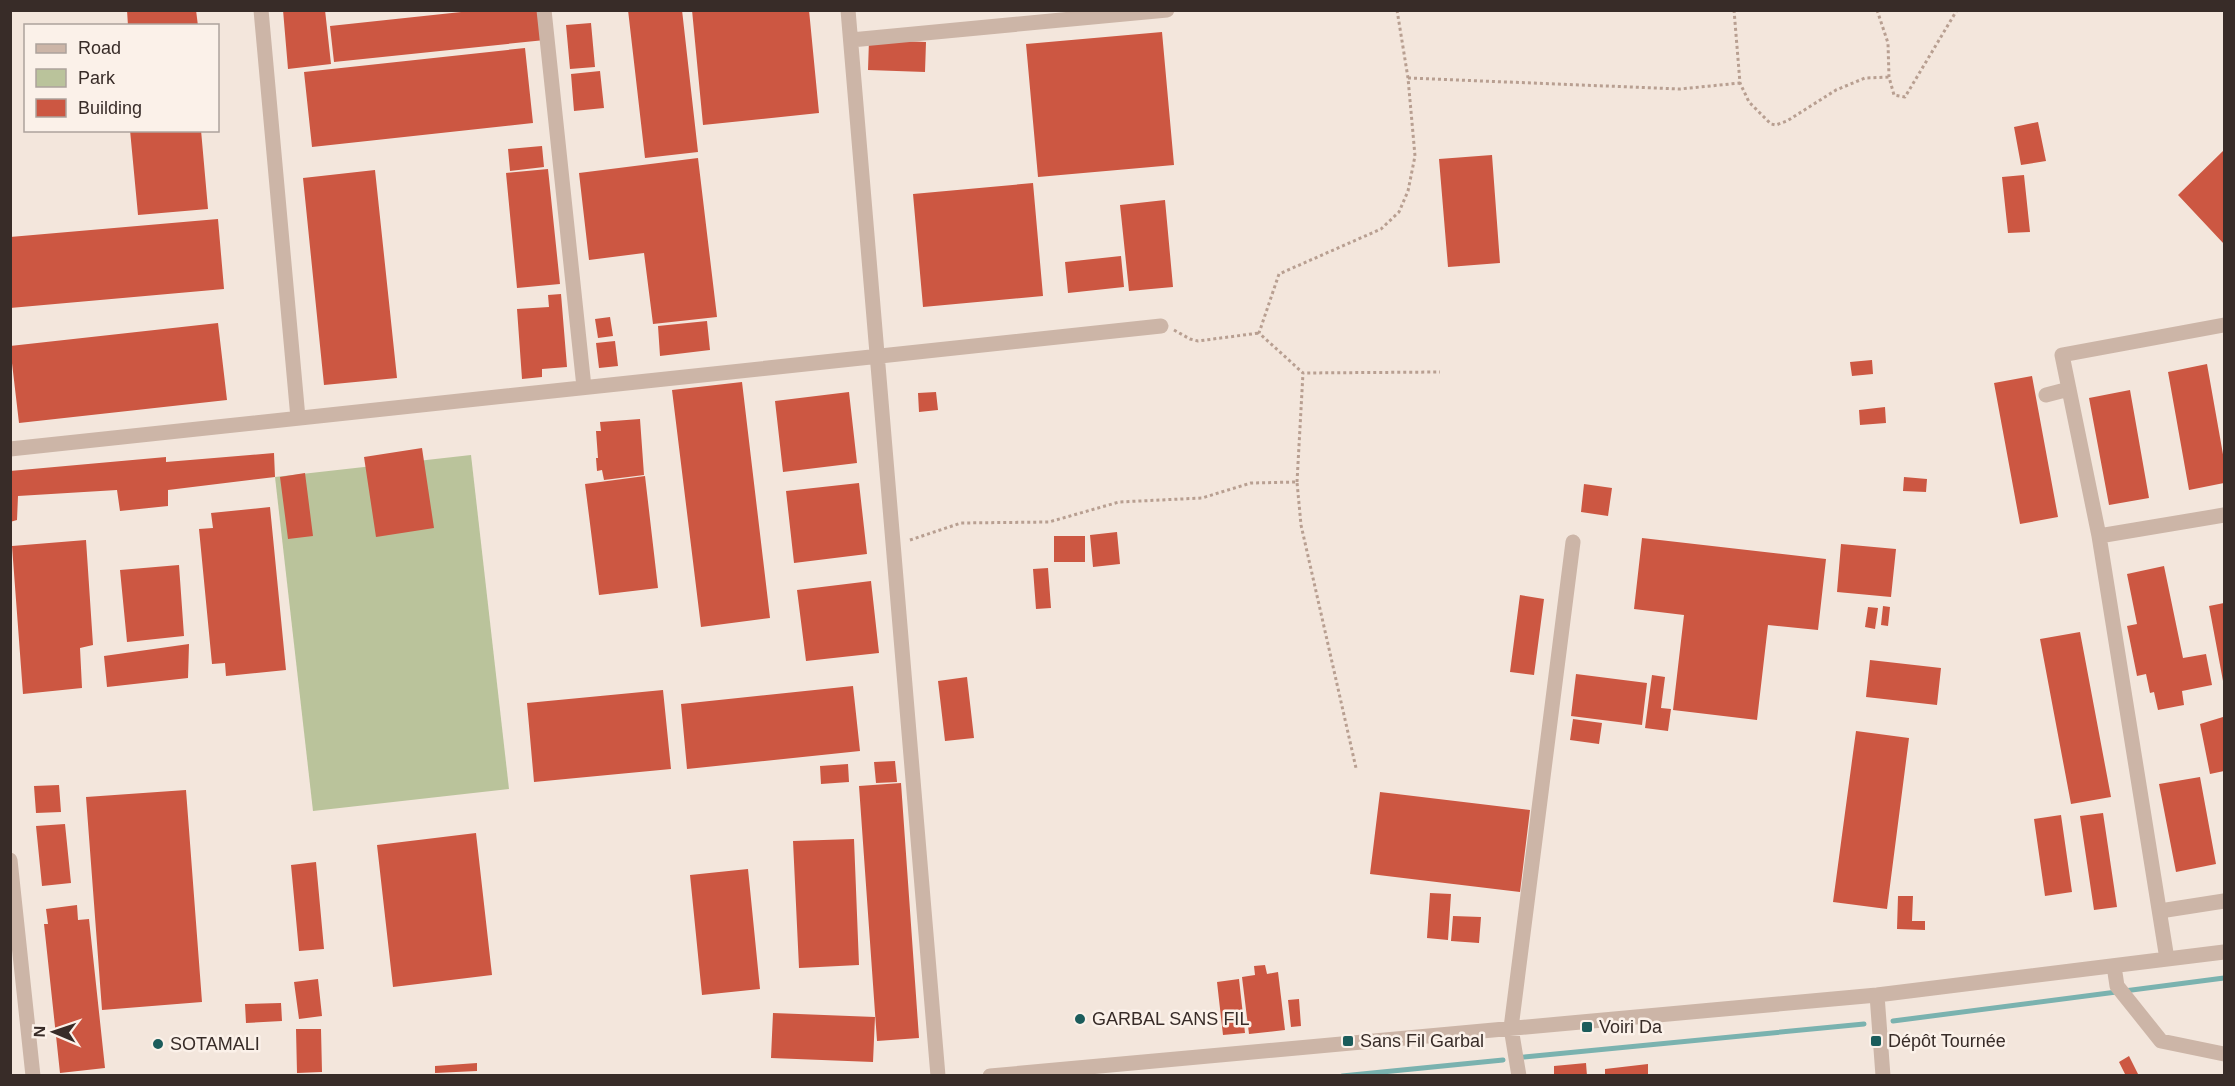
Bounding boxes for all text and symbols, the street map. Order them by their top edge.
legend [24,24,219,132]
text: Road [78,38,121,58]
text: Park [78,68,116,88]
text: Building [78,98,142,118]
north arrow [24,1002,84,1062]
place label: GARBAL SANS FIL [1092,1009,1249,1029]
marker: GARBAL SANS FIL [1073,1012,1087,1026]
place label: Voiri Da [1599,1017,1663,1037]
marker: Voiri Da [1580,1020,1594,1034]
text: N [31,1025,48,1038]
place label: Sans Fil Garbal [1360,1031,1484,1051]
place label: Dépôt Tournée [1888,1031,2006,1051]
place label: SOTAMALI [170,1034,260,1054]
marker: Sans Fil Garbal [1341,1034,1355,1048]
marker: Dépôt Tournée [1869,1034,1883,1048]
marker: SOTAMALI [151,1037,165,1051]

